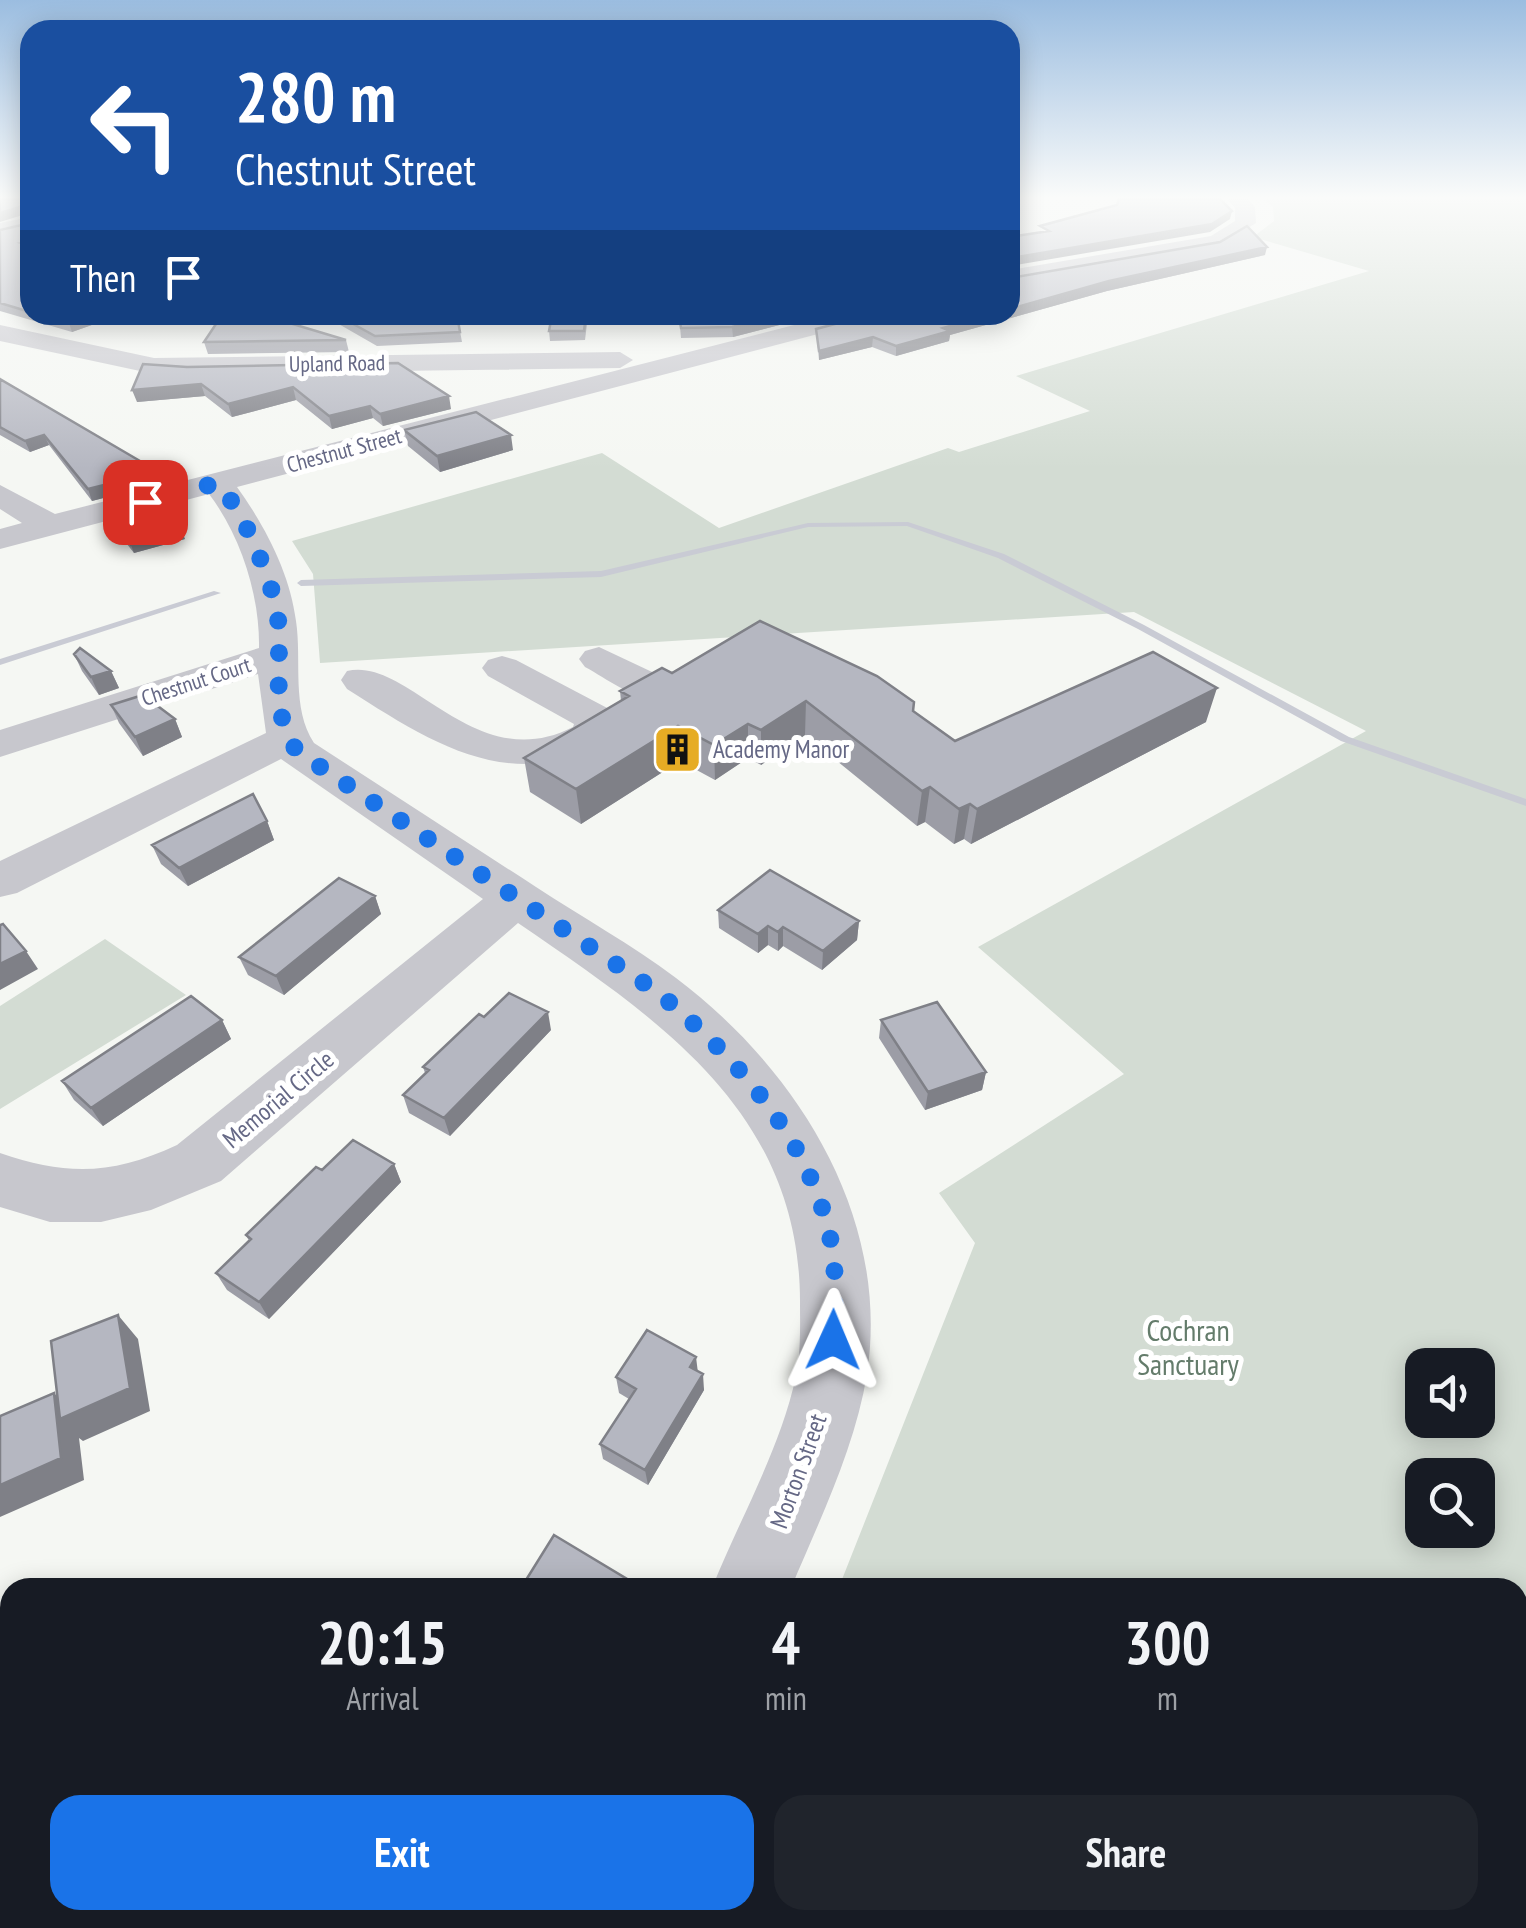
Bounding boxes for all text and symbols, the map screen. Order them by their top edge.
text: 280 m [235,51,396,141]
icon: left [70,60,200,190]
text: Chestnut Street [235,139,476,197]
icon: arrive [156,250,211,305]
text: Then [70,253,136,302]
street label: Upland Road [289,348,385,378]
street label: Chestnut Street [283,421,405,479]
pin [103,460,188,545]
icon: arrive [118,475,173,530]
street label: Chestnut Court [138,650,254,712]
building icon: Academy Manor [652,723,704,775]
place label: Academy Manor [713,733,850,765]
street label: Memorial Circle [216,1043,340,1155]
position arrow [781,1288,885,1392]
park label: Cochran Sanctuary [1137,1310,1239,1383]
map controls [1405,1348,1495,1548]
button: sound [1405,1348,1495,1438]
street label: Morton Street [762,1409,834,1533]
button: search [1405,1458,1495,1548]
text: 20:15 [318,1603,447,1681]
text: 4 [772,1603,800,1681]
text: 300 [1124,1603,1210,1681]
text: Arrival [346,1677,419,1719]
text: min [765,1677,807,1719]
text: m [1157,1677,1178,1719]
button: Exit [50,1795,754,1910]
button: Share [774,1795,1478,1910]

